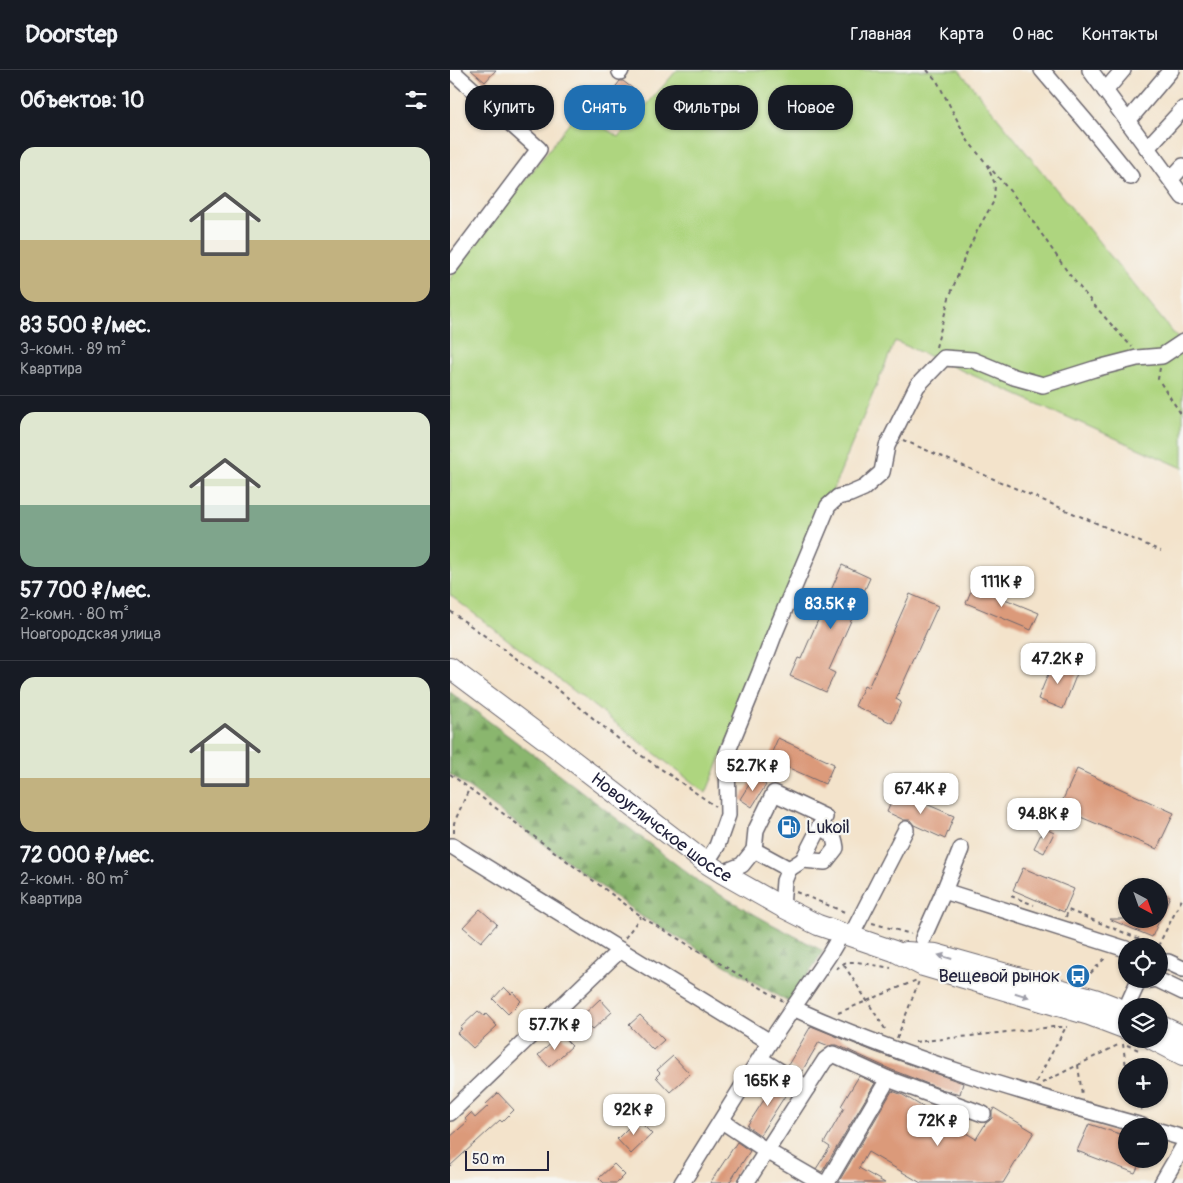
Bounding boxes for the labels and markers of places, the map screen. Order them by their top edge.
pin: 111K ₽ [961,566,1043,608]
pin: 83.5K ₽ [785,588,877,630]
pin: 47.2K ₽ [1012,642,1104,685]
pin: 52.7K ₽ [707,750,799,792]
pin: 67.4K ₽ [875,772,967,815]
pin: 94.8K ₽ [998,798,1090,840]
fuel station icon: Lukoil [776,814,802,840]
place label: Lukoil [806,816,850,839]
bus stop icon: Вещевой рынок [1065,963,1091,989]
place label: Вещевой рынок [938,965,1060,988]
pin: 57.7K ₽ [509,1008,601,1051]
pin: 165K ₽ [727,1064,809,1107]
pin: 92K ₽ [599,1094,669,1136]
pin: 72K ₽ [903,1104,973,1147]

